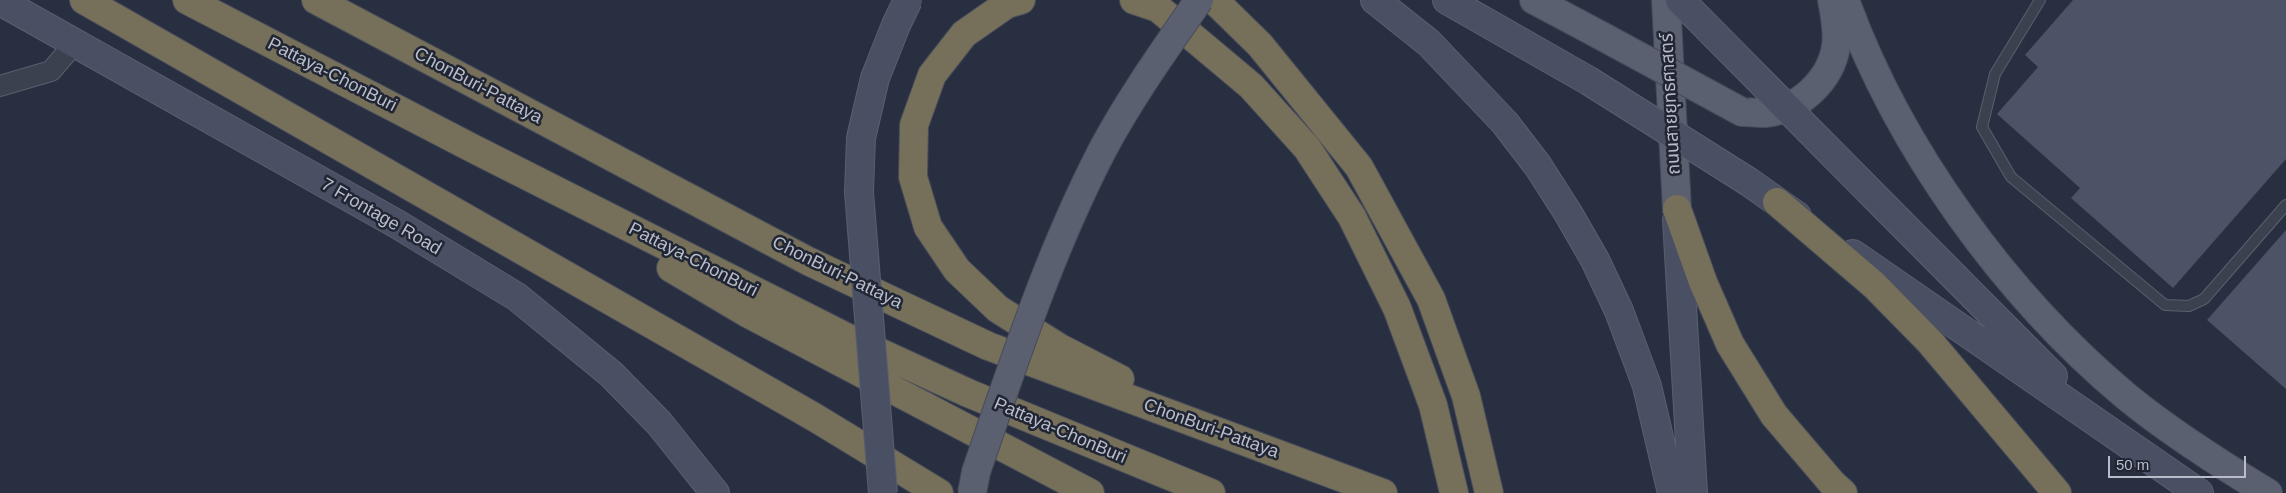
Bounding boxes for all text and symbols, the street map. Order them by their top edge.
street label: Pattaya-ChonBuri [264,33,400,117]
street label: ถนนสายยุทธศาสตร์ [1657,33,1685,175]
street label: ChonBuri-Pattaya [410,43,546,129]
street label: 7 Frontage Road [317,174,445,260]
street label: Pattaya-ChonBuri [625,218,761,302]
street label: ChonBuri-Pattaya [768,232,906,314]
street label: Pattaya-ChonBuri [990,393,1130,469]
street label: ChonBuri-Pattaya [1141,395,1281,463]
scale bar [2111,446,2248,478]
text: 50 m [2116,456,2149,473]

